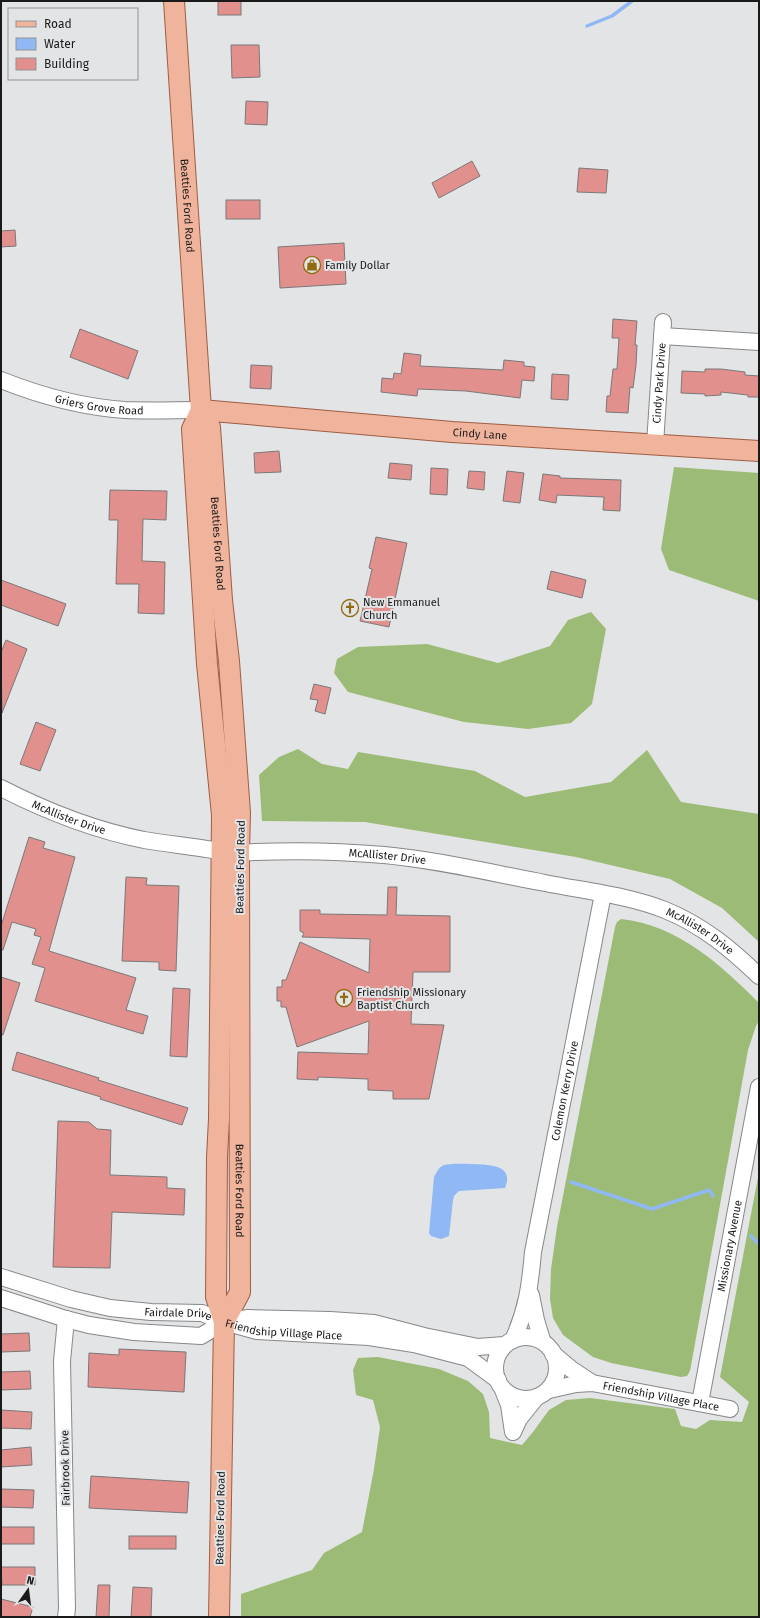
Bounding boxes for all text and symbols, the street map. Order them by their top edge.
legend [8,8,138,80]
text: Road [44,17,72,31]
text: Water [44,37,76,51]
text: Building [44,57,90,71]
street label: Beatties Ford Road [177,158,197,253]
shop icon: Family Dollar [302,255,322,275]
place label: Family Dollar [325,259,391,272]
street label: Cindy Park Drive [650,342,669,424]
street label: Griers Grove Road [54,392,144,417]
street label: Cindy Lane [452,426,508,442]
street label: Beatties Ford Road [208,496,227,591]
place label: New Emmanuel Church [363,596,440,622]
church icon: New Emmanuel Church [340,598,360,618]
street label: McAllister Drive [30,798,107,837]
street label: Beatties Ford Road [233,820,248,914]
street label: McAllister Drive [348,846,427,867]
street label: McAllister Drive [664,905,736,957]
place label: Friendship Missionary Baptist Church [357,986,467,1012]
church icon: Friendship Missionary Baptist Church [334,988,354,1008]
street label: Colemon Kerry Drive [549,1040,581,1142]
street label: Beatties Ford Road [233,1144,246,1238]
street label: Missionary Avenue [715,1199,745,1293]
street label: Fairdale Drive [144,1305,214,1323]
street label: Friendship Village Place [224,1317,343,1343]
street label: Friendship Village Place [602,1379,720,1414]
street label: Fairbrook Drive [58,1430,73,1506]
street label: Beatties Ford Road [213,1471,228,1565]
north arrow [8,1570,48,1610]
text: N [25,1574,35,1588]

